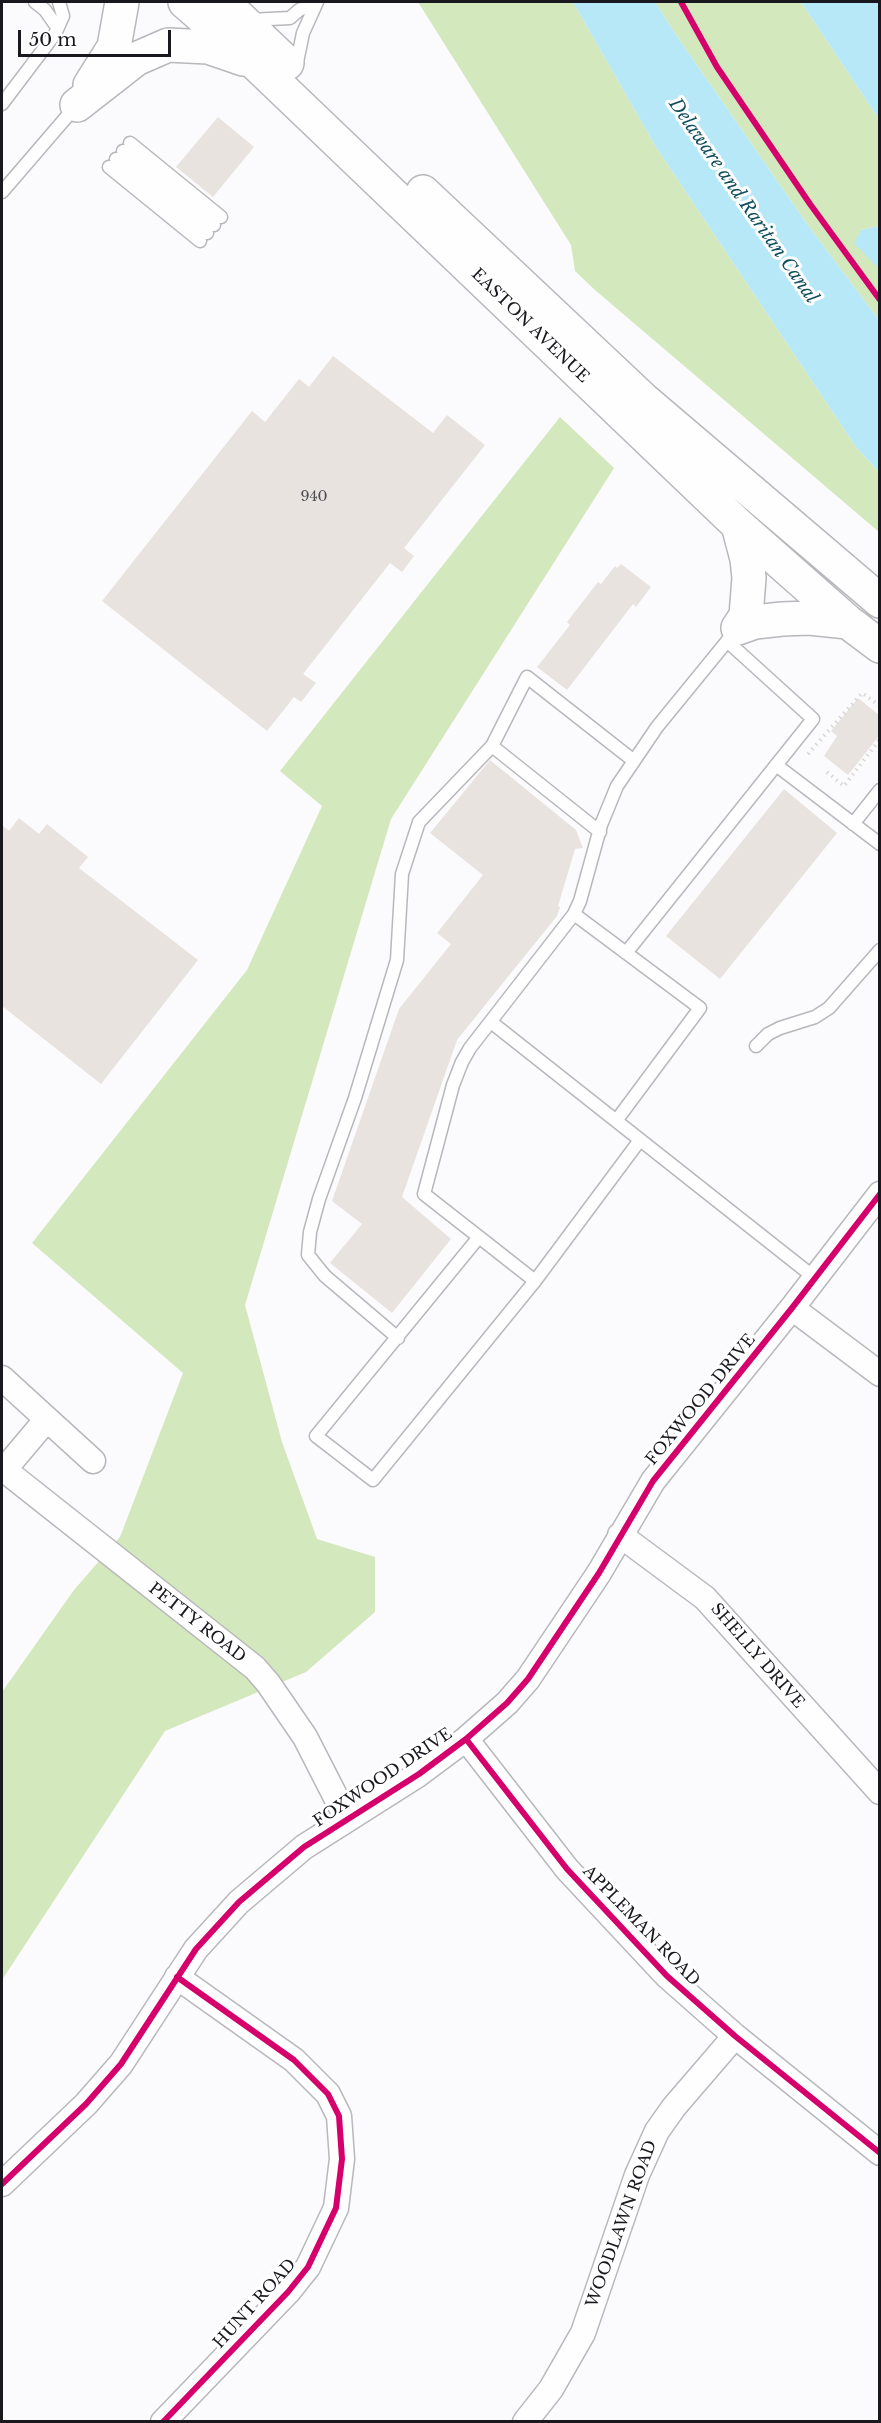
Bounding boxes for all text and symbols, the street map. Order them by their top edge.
scale bar [21,18,174,56]
text: 50 m [29,29,77,51]
water label: Delaware and Raritan Canal [664,94,822,308]
street label: EASTON AVENUE [467,265,593,387]
house number: 940 [300,489,328,505]
street label: FOXWOOD DRIVE [642,1331,760,1469]
street label: PETTY ROAD [145,1579,249,1667]
street label: SHELLY DRIVE [706,1600,808,1712]
street label: FOXWOOD DRIVE [310,1725,456,1831]
street label: APPLEMAN ROAD [579,1862,703,1990]
street label: WOODLAWN ROAD [583,2138,661,2310]
street label: HUNT ROAD [210,2255,300,2353]

